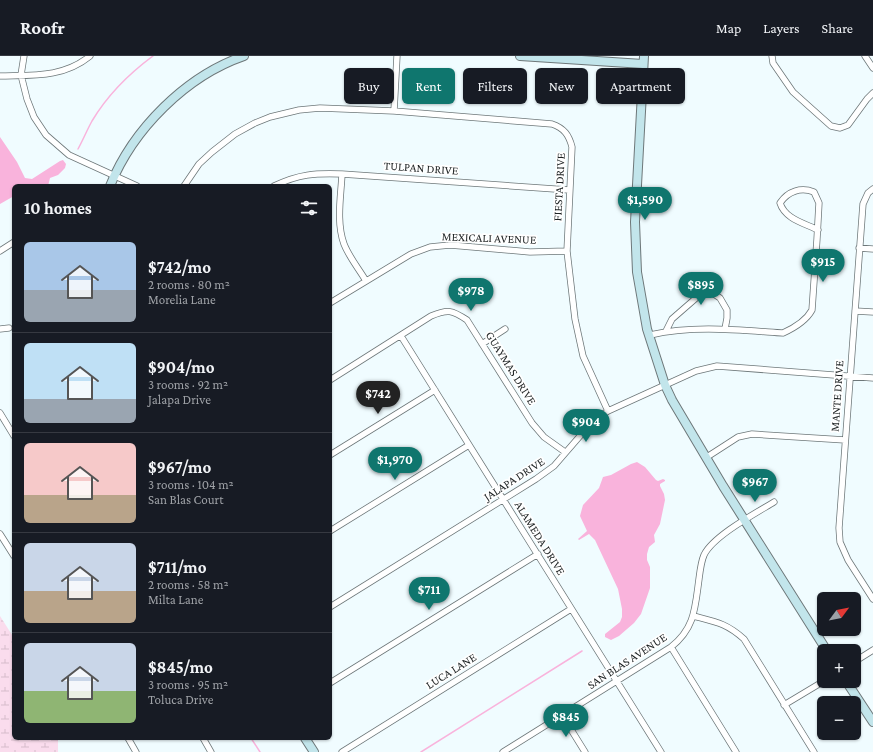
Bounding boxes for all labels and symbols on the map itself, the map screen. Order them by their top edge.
street label: FIESTA DRIVE [550,152,568,222]
street label: TULPAN DRIVE [383,158,459,178]
pin: $1,590 [612,187,678,221]
street label: MEXICALI AVENUE [441,229,537,247]
pin: $915 [799,249,847,283]
pin: $895 [677,272,725,306]
pin: $978 [447,278,495,312]
street label: GUAYMAS DRIVE [483,329,539,408]
street label: MANTE DRIVE [828,359,847,432]
pin: $742 [354,381,402,415]
pin: $904 [562,409,610,443]
pin: $1,970 [362,447,428,481]
street label: JALAPA DRIVE [480,454,547,504]
pin: $967 [731,469,779,503]
street label: ALAMEDA DRIVE [512,498,569,578]
pin: $711 [405,577,453,611]
north arrow [817,592,861,636]
street label: SAN BLAS AVENUE [585,630,670,692]
street label: LUCA LANE [423,650,479,692]
pin: $845 [542,704,590,738]

